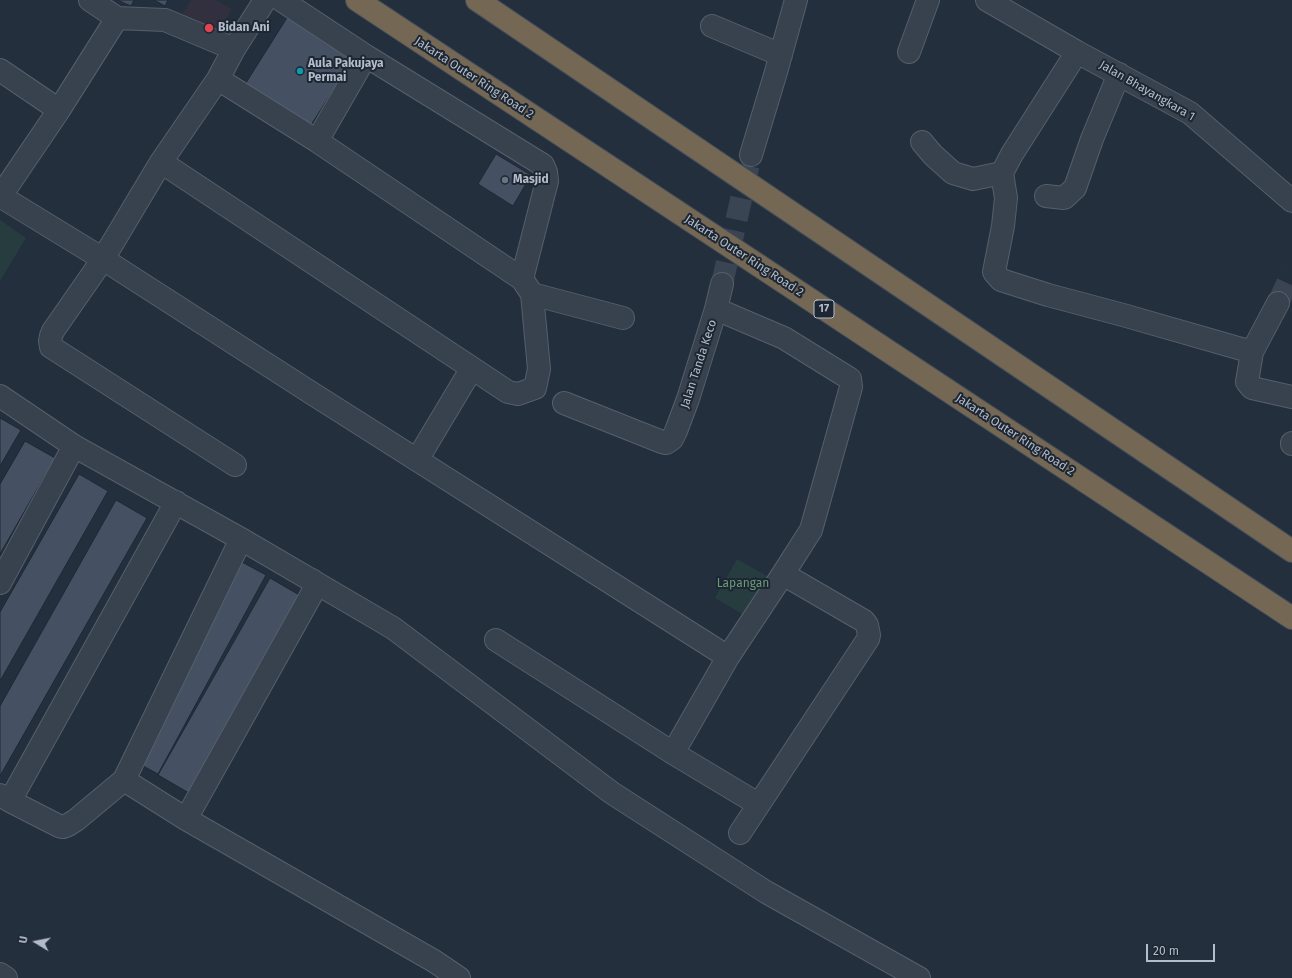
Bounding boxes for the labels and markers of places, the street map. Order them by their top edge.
place label: Bidan Ani [218,21,270,35]
marker: Bidan Ani [203,22,215,34]
place label: Aula Pakujaya Permai [308,57,384,85]
marker: Aula Pakujaya Permai [295,66,305,76]
place label: Masjid [513,173,549,187]
marker: Masjid [500,175,510,185]

